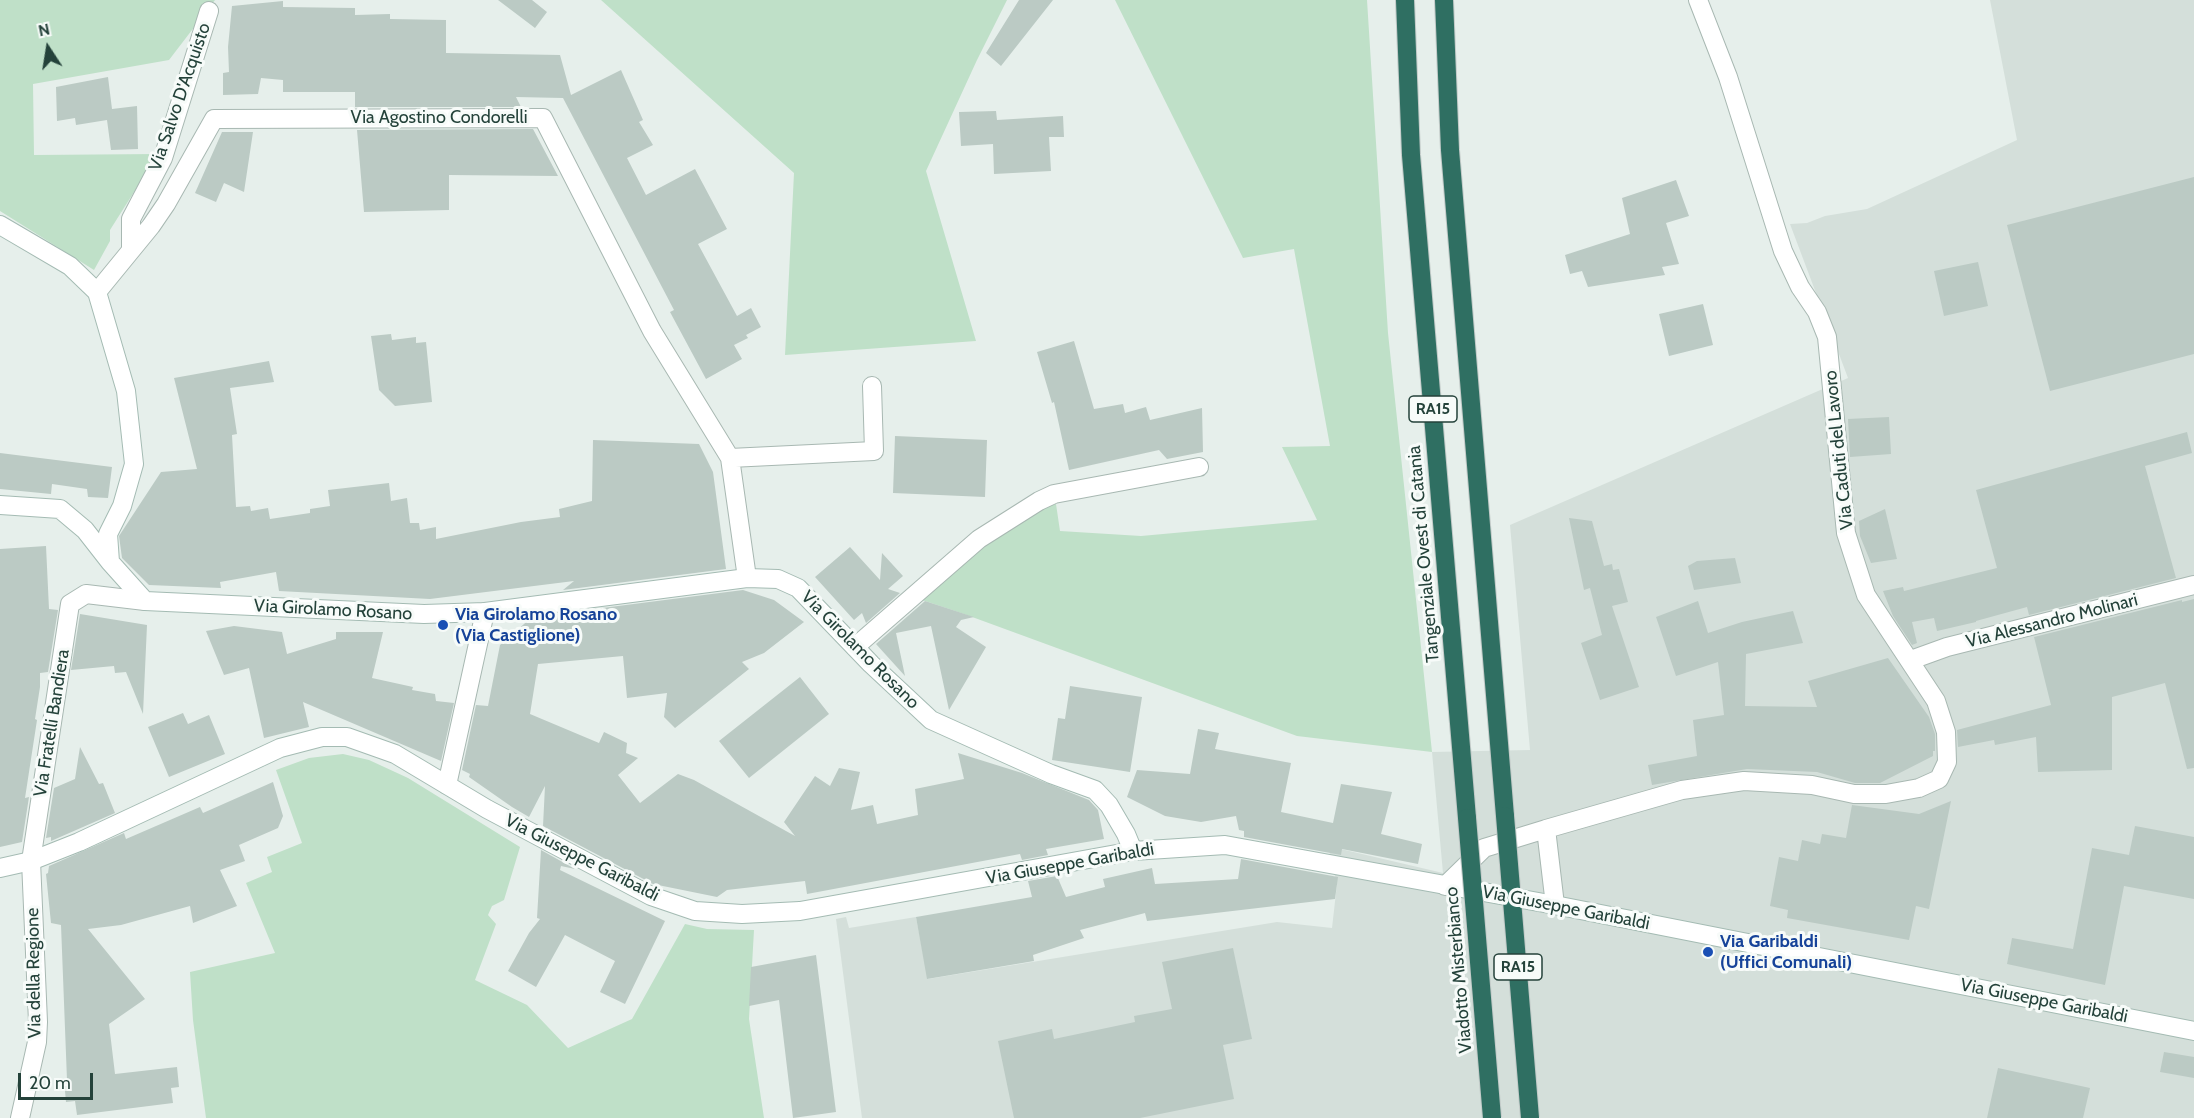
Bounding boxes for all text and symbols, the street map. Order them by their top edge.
north arrow [18,18,78,78]
text: N [37,19,52,40]
street label: Via Salvo D'Acquisto [145,20,215,174]
street label: Via Agostino Condorelli [350,107,528,129]
street label: Via Caduti del Lavoro [1820,369,1858,531]
road number: RA15 [1409,396,1457,422]
street label: Tangenziale Ovest di Catania [1404,445,1444,663]
street label: Via Girolamo Rosano [796,586,924,714]
street label: Via Alessandro Molinari [1964,589,2140,653]
street label: Via Girolamo Rosano [253,595,413,625]
place label: Via Girolamo Rosano (Via Castiglione) [455,604,617,646]
marker: Via Girolamo Rosano (Via Castiglione) [436,618,450,632]
street label: Via Fratelli Bandiera [30,648,74,798]
street label: Via Giuseppe Garibaldi [501,810,663,906]
street label: Via Giuseppe Garibaldi [984,839,1156,889]
street label: Via Giuseppe Garibaldi [1480,881,1652,935]
street label: Viadotto Misterbianco [1441,886,1477,1054]
street label: Via della Regione [22,907,46,1039]
place label: Via Garibaldi (Uffici Comunali) [1720,931,1852,974]
marker: Via Garibaldi (Uffici Comunali) [1701,945,1715,959]
road number: RA15 [1494,954,1542,980]
street label: Via Giuseppe Garibaldi [1958,974,2130,1028]
scale bar [21,1061,96,1099]
text: 20 m [29,1072,71,1094]

